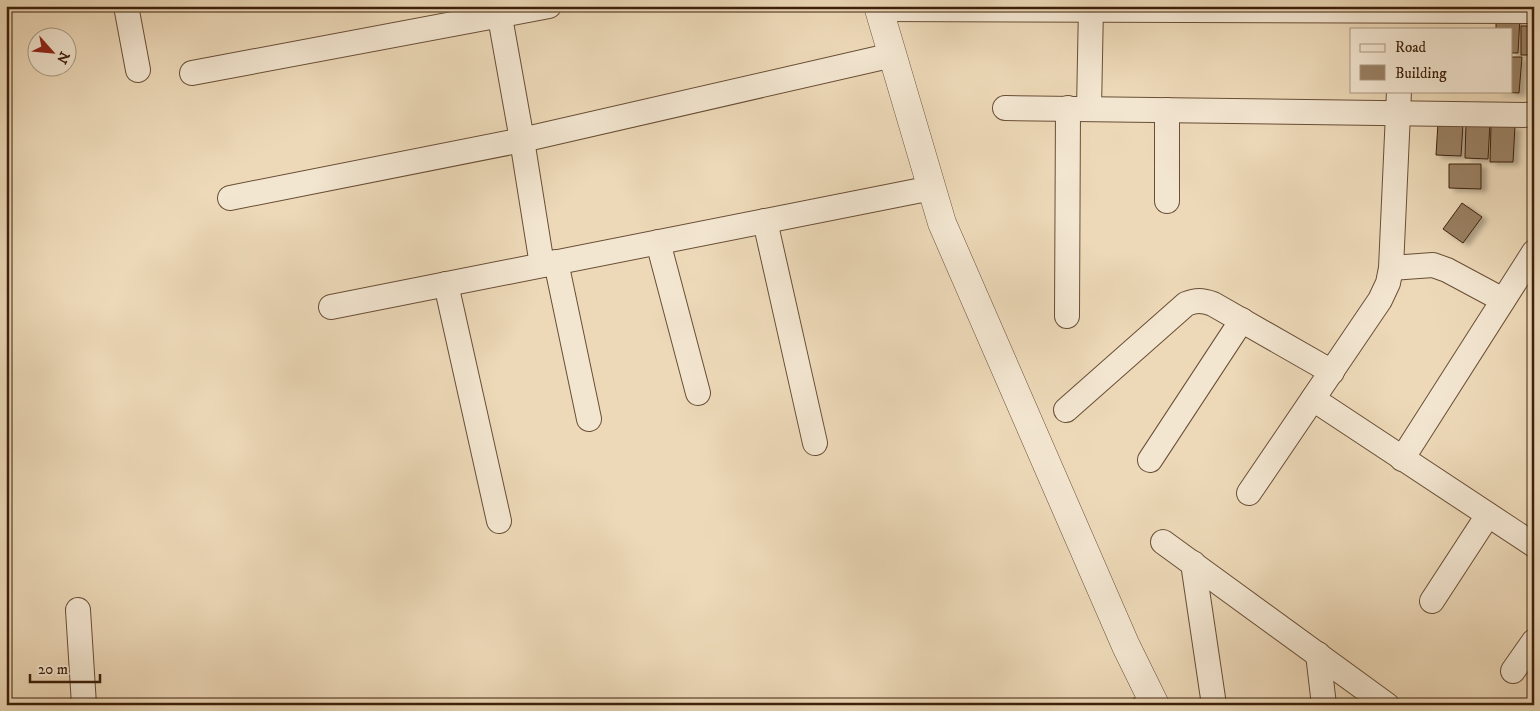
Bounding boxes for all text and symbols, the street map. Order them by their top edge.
north arrow [28,28,78,78]
legend [1350,28,1512,92]
text: Road [1395,38,1427,57]
text: N [52,48,73,67]
text: Building [1395,64,1447,83]
scale bar [30,651,100,683]
text: 20 m [38,660,68,679]

